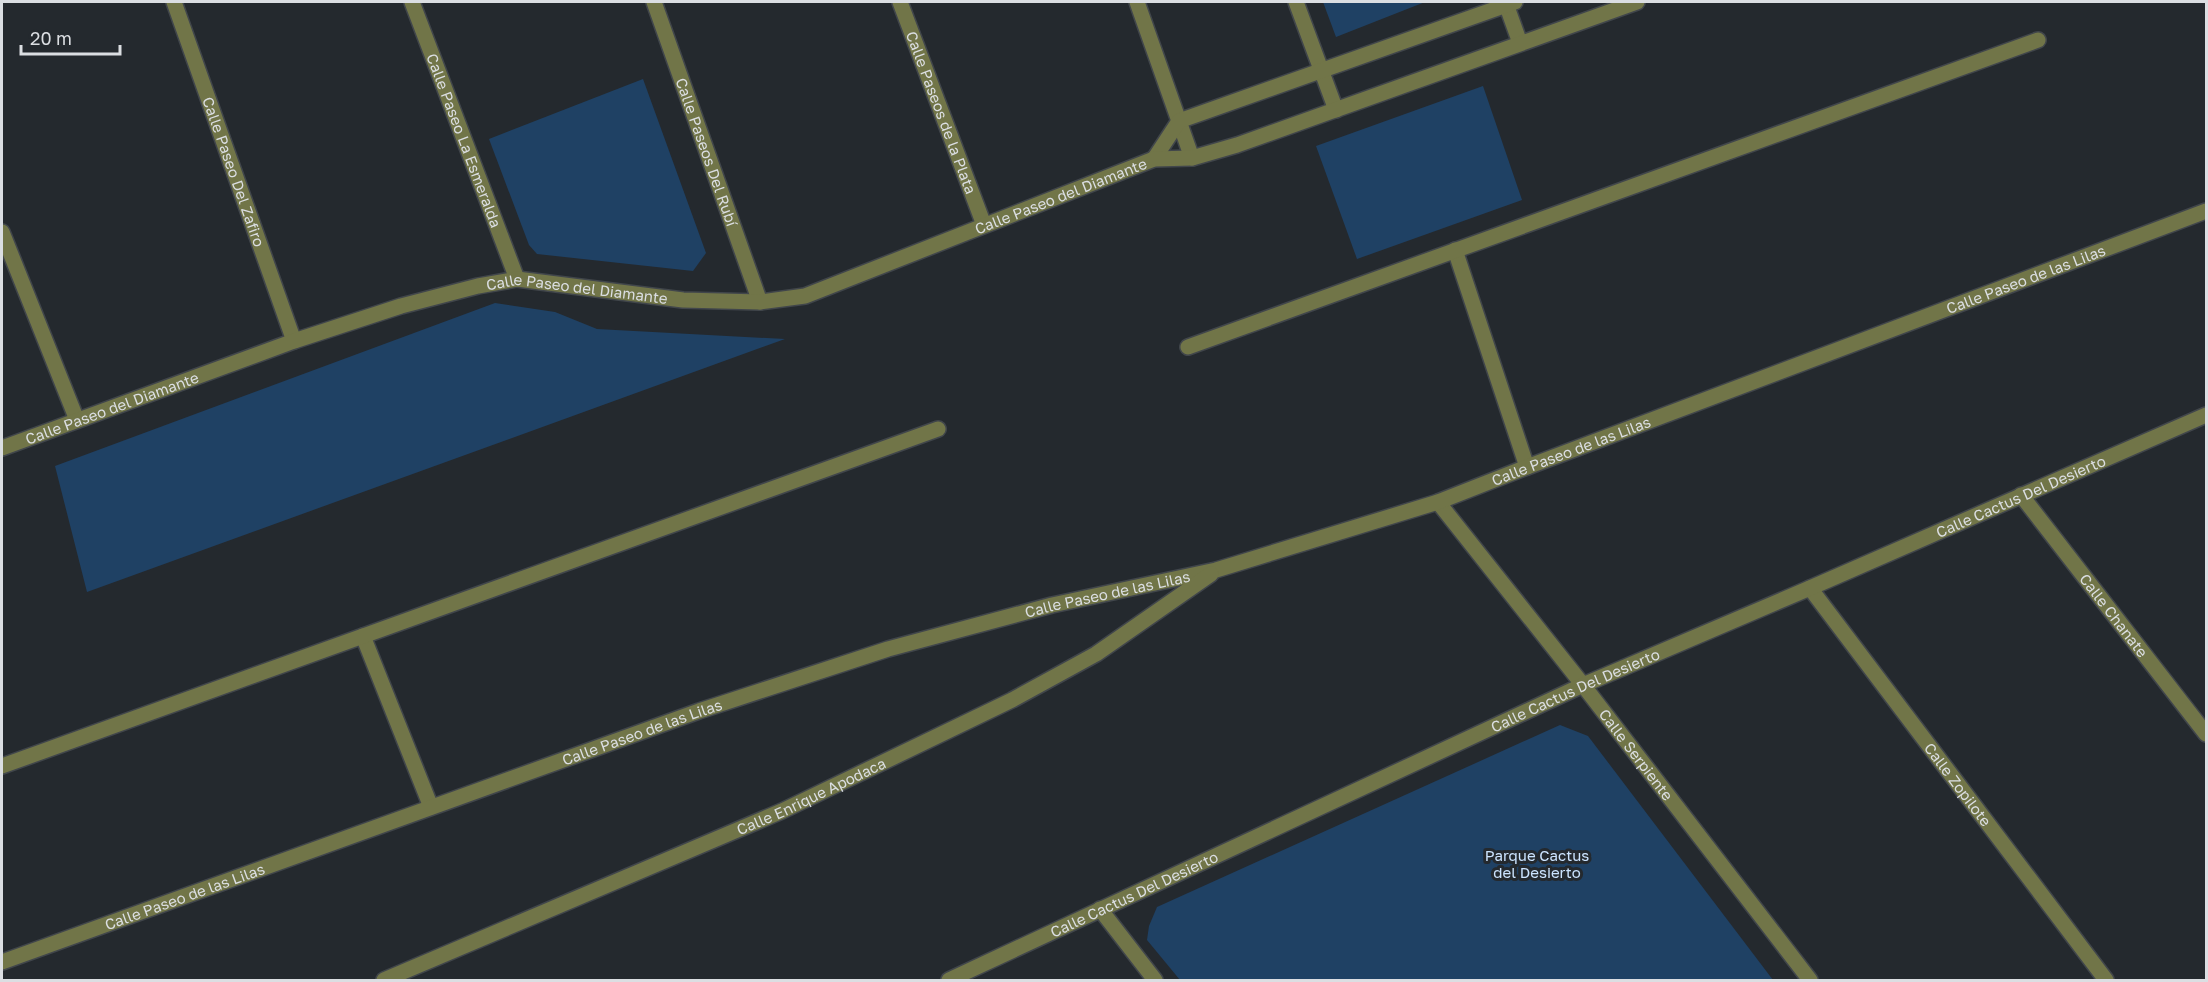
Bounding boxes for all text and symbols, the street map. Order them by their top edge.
scale bar [21,18,120,56]
text: 20 m [30,27,72,49]
street label: Calle Paseos de la Plata [903,29,980,196]
street label: Calle Paseo La Esmeralda [423,51,506,230]
street label: Calle Paseos Del Rubí [672,75,742,229]
street label: Calle Paseo Del Zafiro [199,94,269,249]
street label: Calle Paseo del Diamante [972,154,1149,238]
street label: Calle Paseo de las Lilas [1944,241,2108,317]
street label: Calle Paseo del Diamante [484,270,669,307]
street label: Calle Paseo del Diamante [23,368,201,448]
street label: Calle Paseo de las Lilas [1489,412,1653,489]
street label: Calle Cactus Del Desierto [1933,451,2108,541]
street label: Calle Paseo de las Lilas [1023,567,1192,621]
street label: Calle Chanate [2076,570,2152,661]
street label: Calle Cactus Del Desierto [1488,644,1662,736]
street label: Calle Paseo de las Lilas [559,695,724,769]
street label: Calle Serpiente [1596,705,1677,804]
street label: Calle Zopilote [1921,739,1996,830]
street label: Calle Enrique Apodaca [734,753,888,838]
park label: Parque Cactus del Desierto [1485,846,1589,881]
street label: Calle Cactus Del Desierto [1047,847,1221,941]
street label: Calle Paseo de las Lilas [102,859,267,933]

